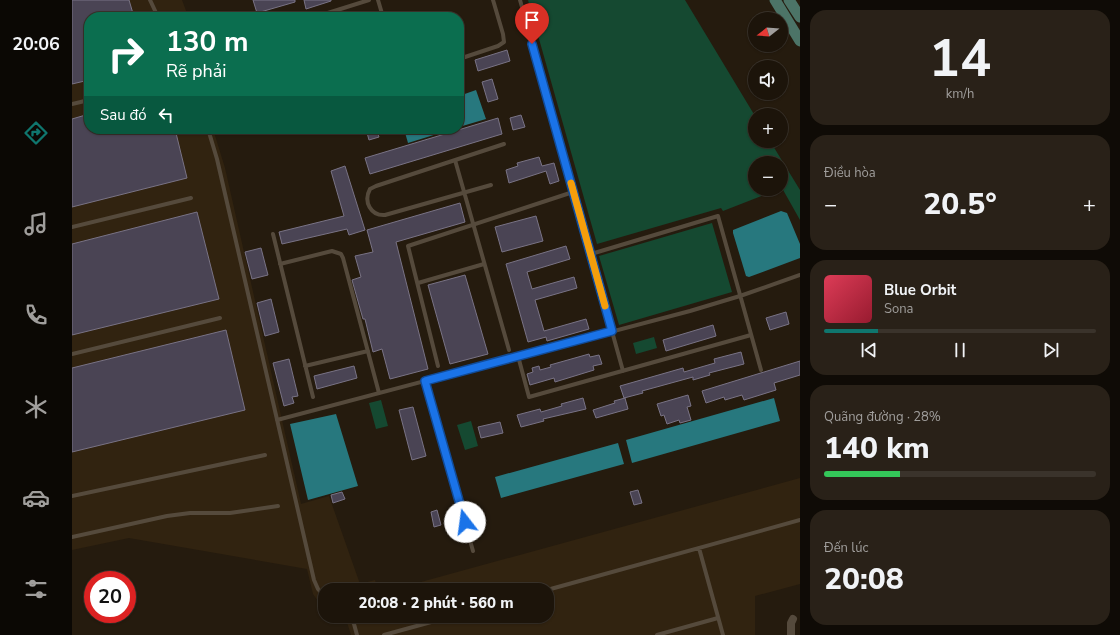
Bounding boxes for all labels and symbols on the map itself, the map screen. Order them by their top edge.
pin [515,3,549,44]
north arrow [748,12,788,52]
position arrow [444,501,486,543]
speed limit sign: 20 [84,571,136,623]

